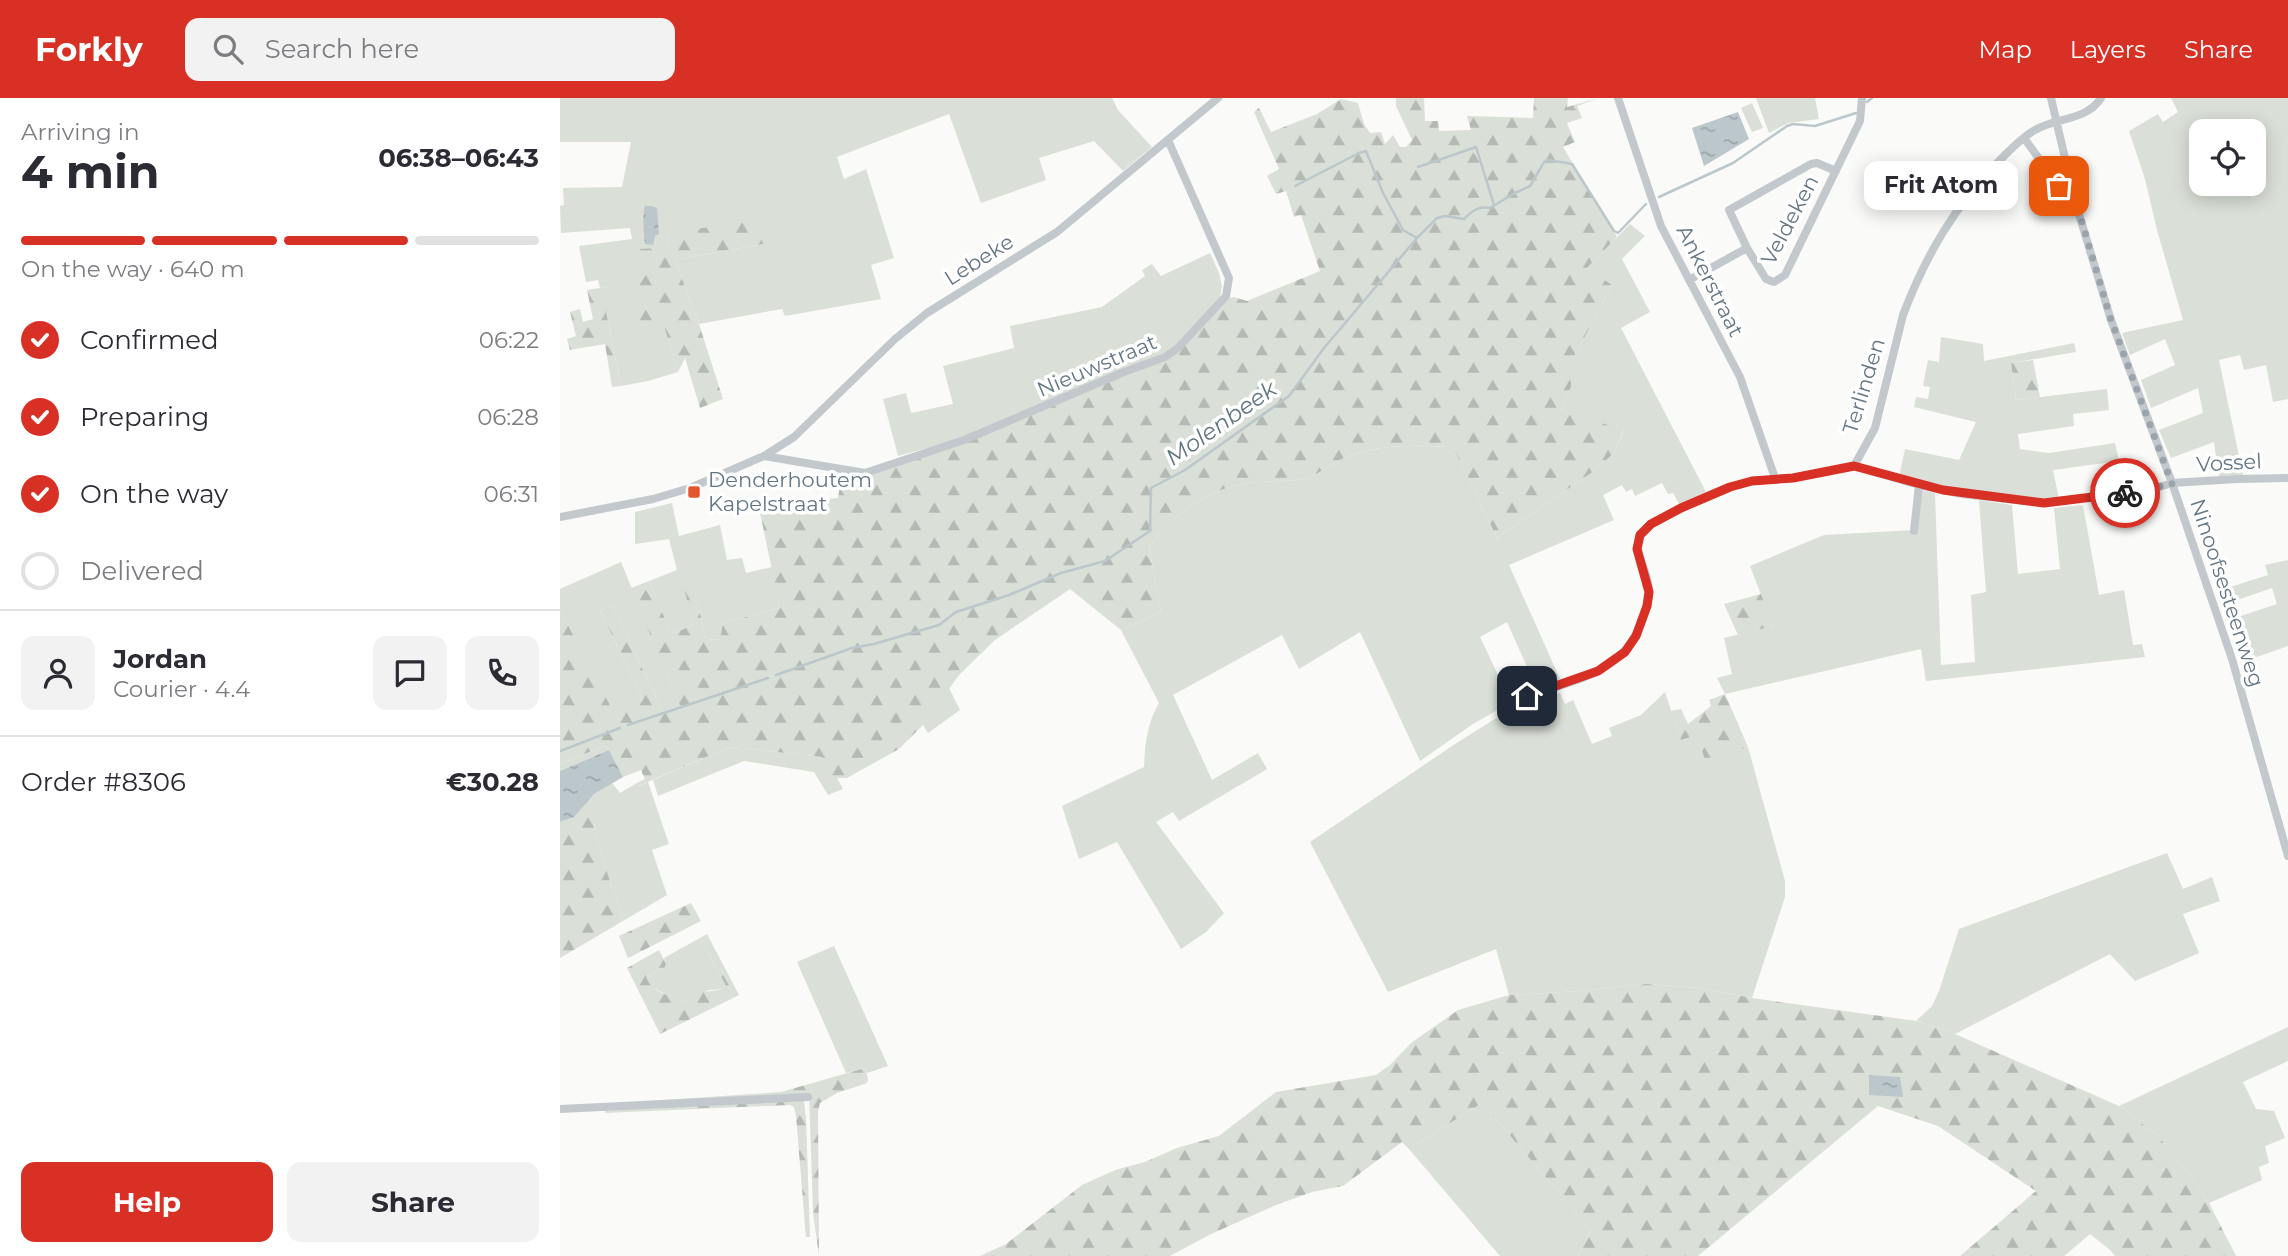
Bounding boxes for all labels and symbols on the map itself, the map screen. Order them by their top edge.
pin [2029,156,2089,216]
callout: Frit Atom [1863,162,2017,210]
street label: Veldeken [1756,171,1824,269]
street label: Ankerstraat [1672,221,1749,341]
street label: Lebeke [940,229,1018,290]
street label: Nieuwstraat [1033,329,1160,402]
street label: Terlinden [1837,335,1890,437]
water label: Molenbeek [1160,374,1283,471]
street label: Vossel [2196,448,2262,477]
courier [2090,458,2160,528]
place label: Denderhoutem Kapelstraat [708,467,872,516]
marker: Denderhoutem Kapelstraat [686,484,702,500]
street label: Ninoofsesteenweg [2185,496,2270,690]
pin [1497,666,1557,726]

